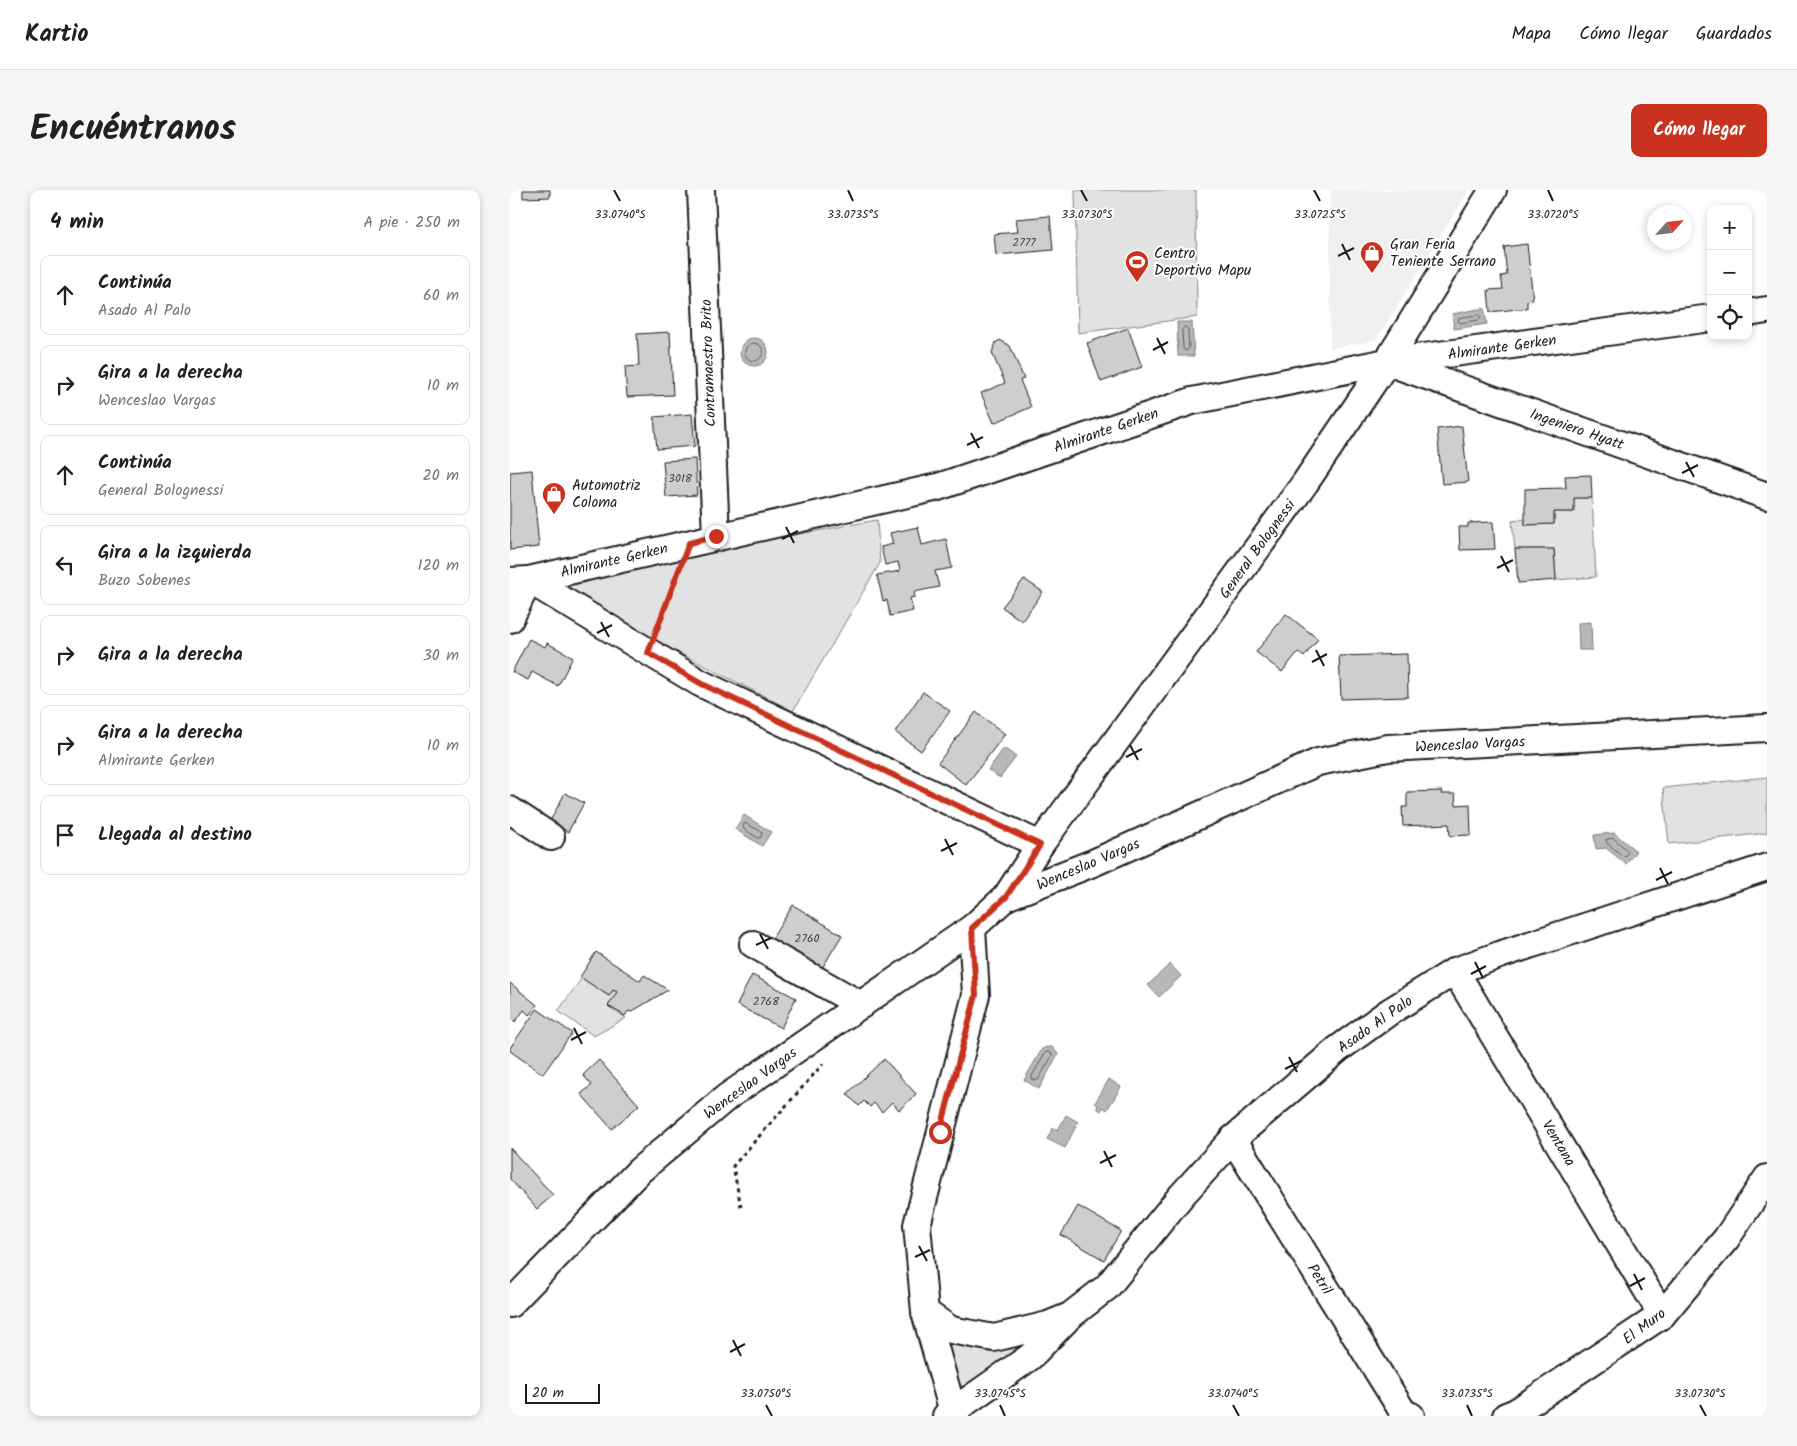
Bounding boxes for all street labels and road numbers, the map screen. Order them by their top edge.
street label: Contramaestro Brito [695,298,723,427]
street label: Almirante Gerken [1446,328,1558,367]
street label: Almirante Gerken [1051,402,1162,460]
street label: Ingeniero Hyatt [1526,403,1627,457]
street label: General Bolognessi [1214,494,1303,604]
street label: Almirante Gerken [558,537,670,585]
street label: Wenceslao Vargas [1414,730,1526,760]
street label: Wenceslao Vargas [1033,832,1144,898]
street label: Asado Al Palo [1333,990,1418,1060]
street label: Wenceslao Vargas [699,1041,803,1126]
street label: Ventana [1535,1116,1581,1171]
street label: Petril [1300,1259,1338,1300]
street label: El Muro [1618,1302,1672,1351]

